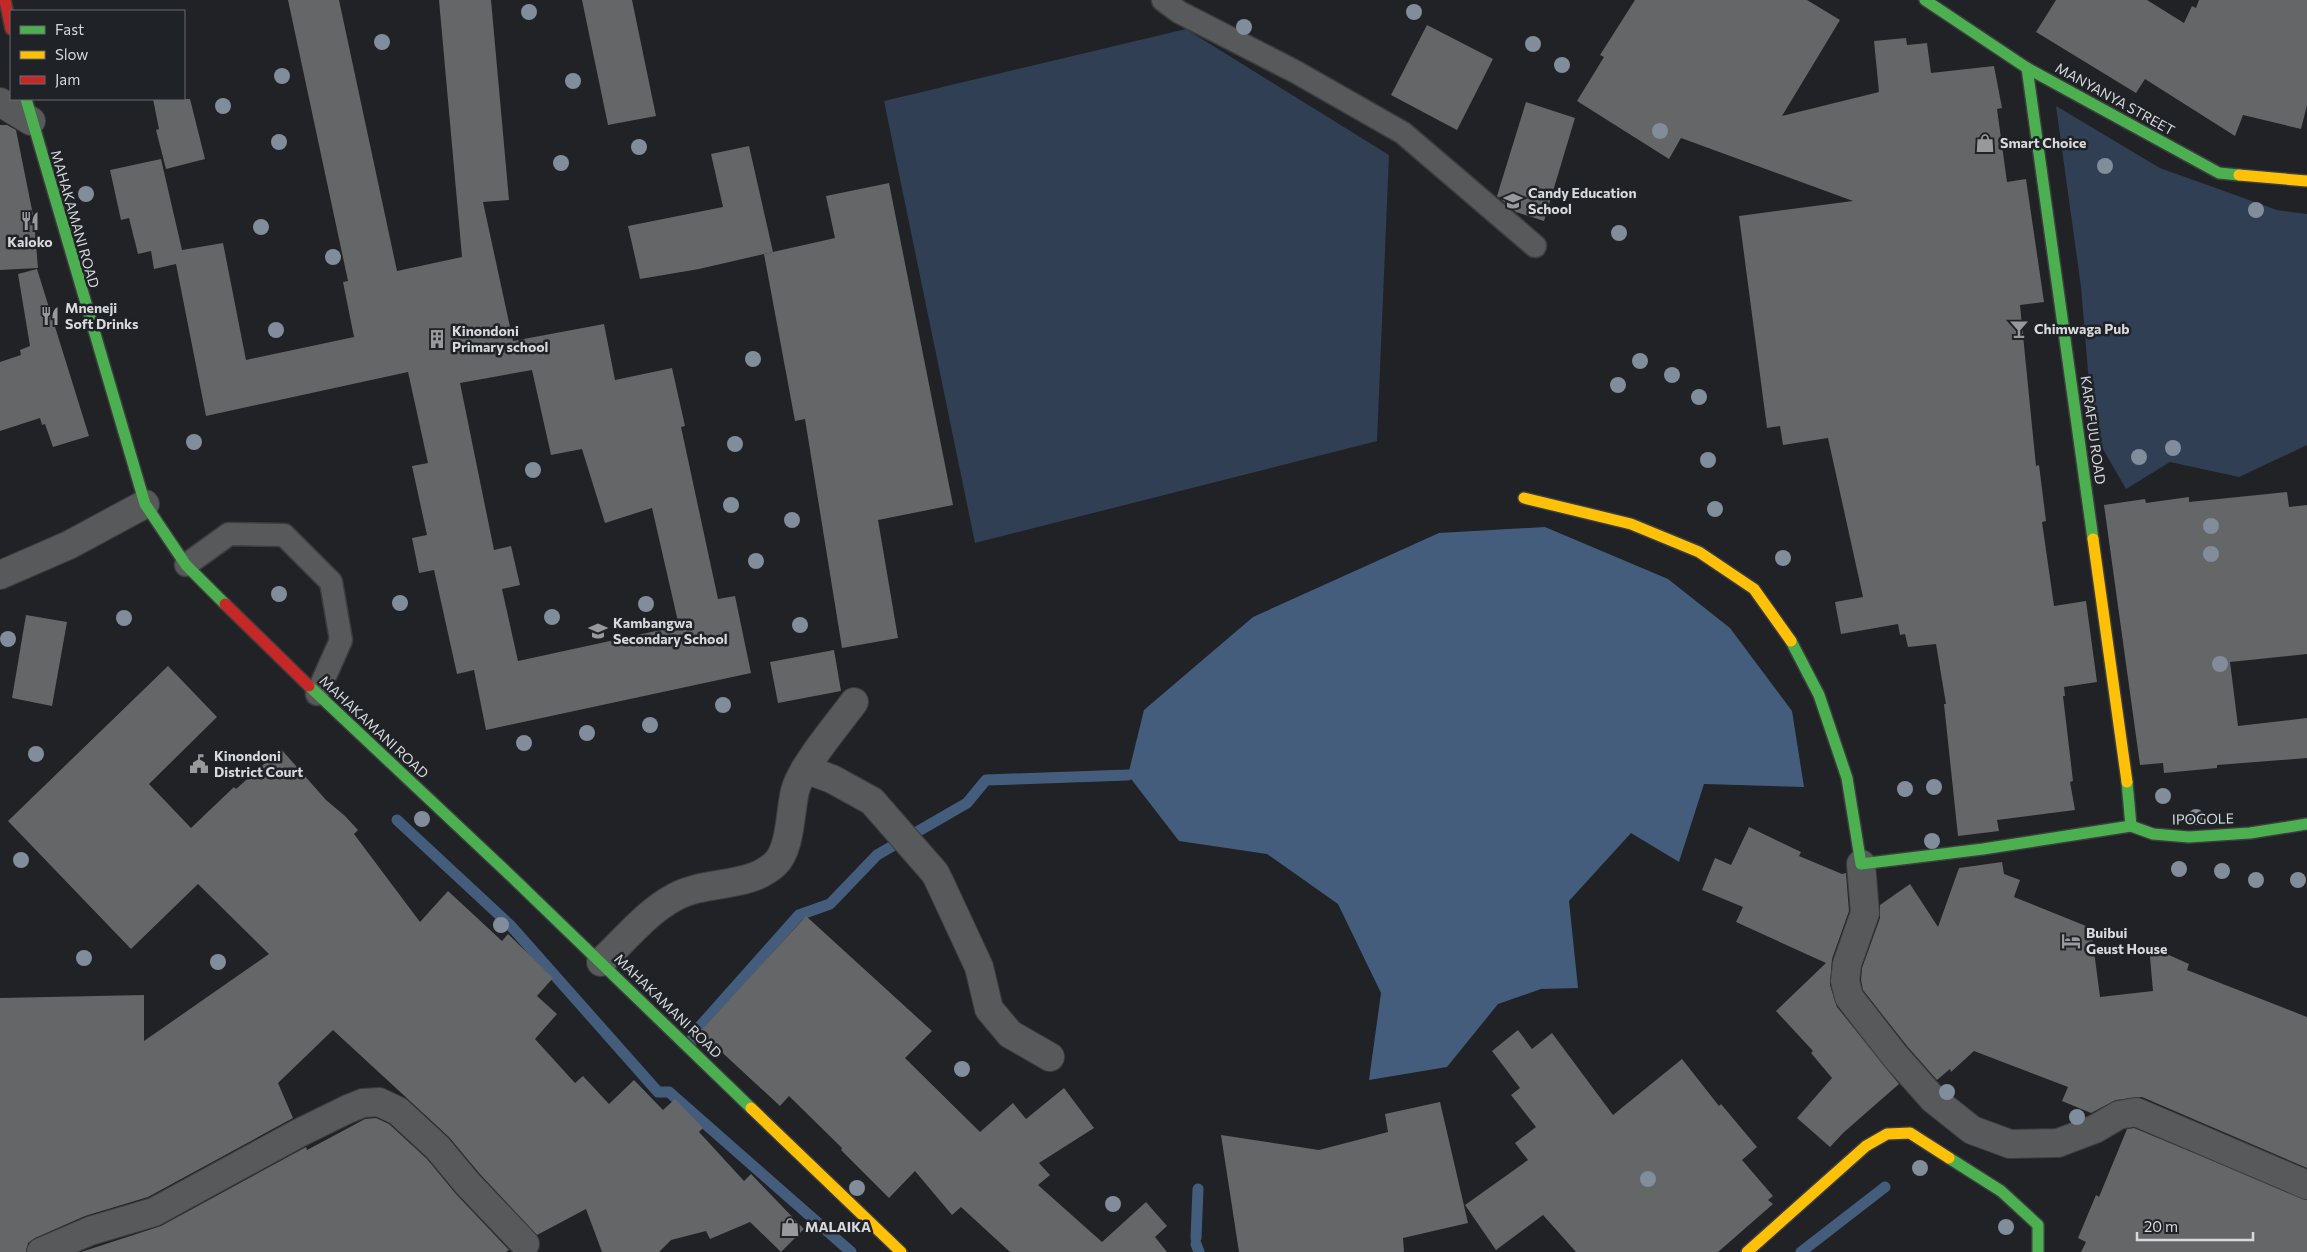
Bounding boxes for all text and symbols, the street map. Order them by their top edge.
legend [10,10,185,100]
text: Fast [55,20,84,38]
text: Slow [55,45,88,63]
street label: MANYANYA STREET [2053,59,2178,138]
text: Jam [55,70,80,88]
shop icon: Smart Choice [1974,132,1996,154]
place label: Smart Choice [2000,134,2086,151]
street label: MAHAKAMANI ROAD [48,148,103,290]
place label: Candy Education School [1528,184,1637,217]
school or university icon: Candy Education School [1502,190,1524,212]
restaurant icon: Kaloko [19,210,41,232]
place label: Kaloko [7,233,53,250]
place label: Mneneji Soft Drinks [65,299,139,332]
restaurant icon: Mneneji Soft Drinks [39,305,61,327]
bar icon: Chimwaga Pub [2008,318,2030,340]
place label: Chimwaga Pub [2034,320,2130,337]
place label: Kinondoni Primary school [452,322,548,355]
building icon: Kinondoni Primary school [426,328,448,350]
street label: KARAFUU ROAD [2077,375,2110,485]
place label: Kambangwa Secondary School [613,614,728,647]
school or university icon: Kambangwa Secondary School [587,620,609,642]
street label: MAHAKAMANI ROAD [316,672,432,781]
place label: Kinondoni District Court [214,747,303,780]
public building icon: Kinondoni District Court [188,753,210,775]
street label: IPOGOLE [2172,809,2234,828]
place label: Buibui Geust House [2086,924,2167,957]
hotel icon: Buibui Geust House [2060,930,2082,952]
street label: MAHAKAMANI ROAD [611,950,726,1061]
scale bar [2137,1210,2253,1242]
shop icon: MALAIKA [779,1216,801,1238]
text: 20 m [2144,1217,2178,1235]
place label: MALAIKA [805,1218,871,1235]

